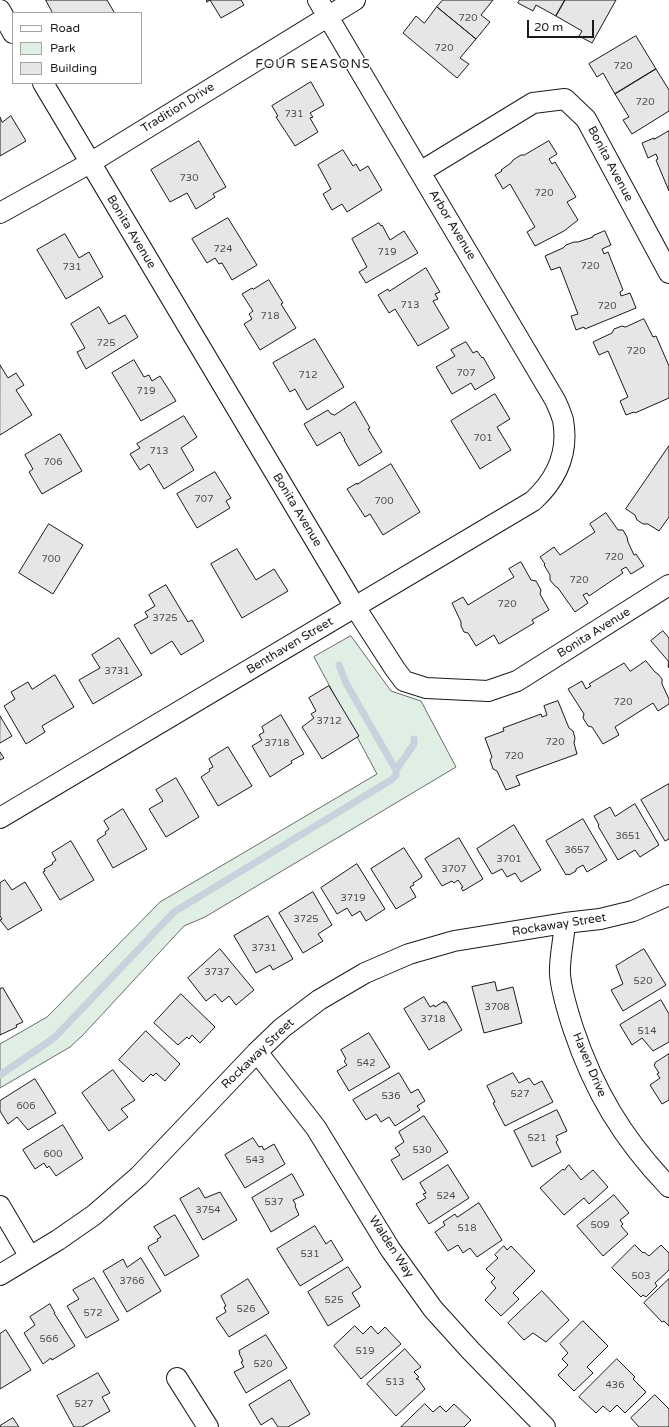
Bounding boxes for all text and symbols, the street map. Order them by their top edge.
legend [12,12,142,84]
house number: 720 [459,12,477,24]
scale bar [529,12,596,38]
text: 20 m [534,20,563,34]
text: Road [50,21,80,35]
text: Park [50,41,76,55]
house number: 720 [435,42,453,54]
district label: FOUR SEASONS [255,57,371,73]
house number: 720 [614,60,632,72]
text: Building [50,61,97,75]
street label: Tradition Drive [139,80,217,136]
house number: 720 [636,96,654,108]
house number: 731 [285,108,303,120]
street label: Bonita Avenue [584,124,636,204]
house number: 730 [180,172,198,184]
street label: Arbor Avenue [425,187,479,263]
house number: 720 [535,187,553,199]
street label: Bonita Avenue [103,193,159,271]
house number: 724 [214,243,232,255]
house number: 719 [378,246,396,258]
house number: 720 [581,260,599,272]
house number: 731 [63,261,81,273]
house number: 713 [401,299,419,311]
house number: 720 [598,300,616,312]
house number: 718 [261,310,279,322]
house number: 725 [97,337,115,349]
house number: 720 [627,345,645,357]
house number: 707 [457,367,475,379]
house number: 712 [299,369,317,381]
house number: 719 [137,385,155,397]
house number: 701 [474,432,492,444]
house number: 713 [150,445,168,457]
house number: 706 [44,456,62,468]
street label: Bonita Avenue [269,471,325,549]
house number: 707 [195,493,213,505]
house number: 700 [375,495,393,507]
house number: 720 [605,551,623,563]
house number: 700 [42,553,60,565]
house number: 720 [570,574,588,586]
house number: 720 [498,598,516,610]
street label: Bonita Avenue [555,605,633,661]
house number: 3725 [152,612,178,624]
street label: Benthaven Street [244,614,336,678]
house number: 3731 [104,665,130,677]
house number: 720 [614,696,632,708]
house number: 3712 [316,715,342,727]
house number: 720 [546,736,564,748]
house number: 3718 [264,737,290,749]
house number: 720 [505,750,523,762]
house number: 3651 [615,830,641,842]
house number: 3657 [564,844,590,856]
house number: 3701 [496,853,522,865]
house number: 3707 [441,863,467,875]
house number: 3719 [340,892,366,904]
street label: Rockaway Street [511,910,607,940]
house number: 3725 [293,913,319,925]
house number: 3731 [251,942,277,954]
house number: 3737 [204,966,230,978]
house number: 520 [634,975,652,987]
house number: 3708 [484,1001,510,1013]
house number: 3718 [420,1013,446,1025]
street label: Rockaway Street [219,1016,297,1092]
house number: 514 [638,1025,656,1037]
street label: Haven Drive [569,1031,609,1099]
house number: 542 [357,1057,375,1069]
house number: 527 [511,1088,529,1100]
house number: 536 [382,1090,400,1102]
house number: 606 [17,1100,35,1112]
house number: 521 [528,1132,546,1144]
house number: 530 [413,1144,431,1156]
house number: 600 [44,1148,62,1160]
house number: 543 [246,1154,264,1166]
house number: 524 [437,1190,455,1202]
house number: 537 [265,1196,283,1208]
house number: 3754 [195,1204,221,1216]
street label: Walden Way [366,1213,416,1281]
house number: 509 [591,1219,609,1231]
house number: 518 [458,1222,476,1234]
house number: 531 [301,1248,319,1260]
house number: 503 [632,1270,650,1282]
house number: 3766 [119,1275,145,1287]
house number: 525 [325,1294,343,1306]
house number: 526 [237,1303,255,1315]
house number: 572 [84,1307,102,1319]
house number: 566 [40,1333,58,1345]
house number: 519 [356,1345,374,1357]
house number: 520 [254,1358,272,1370]
house number: 513 [386,1376,404,1388]
house number: 436 [606,1379,624,1391]
house number: 527 [75,1398,93,1410]

